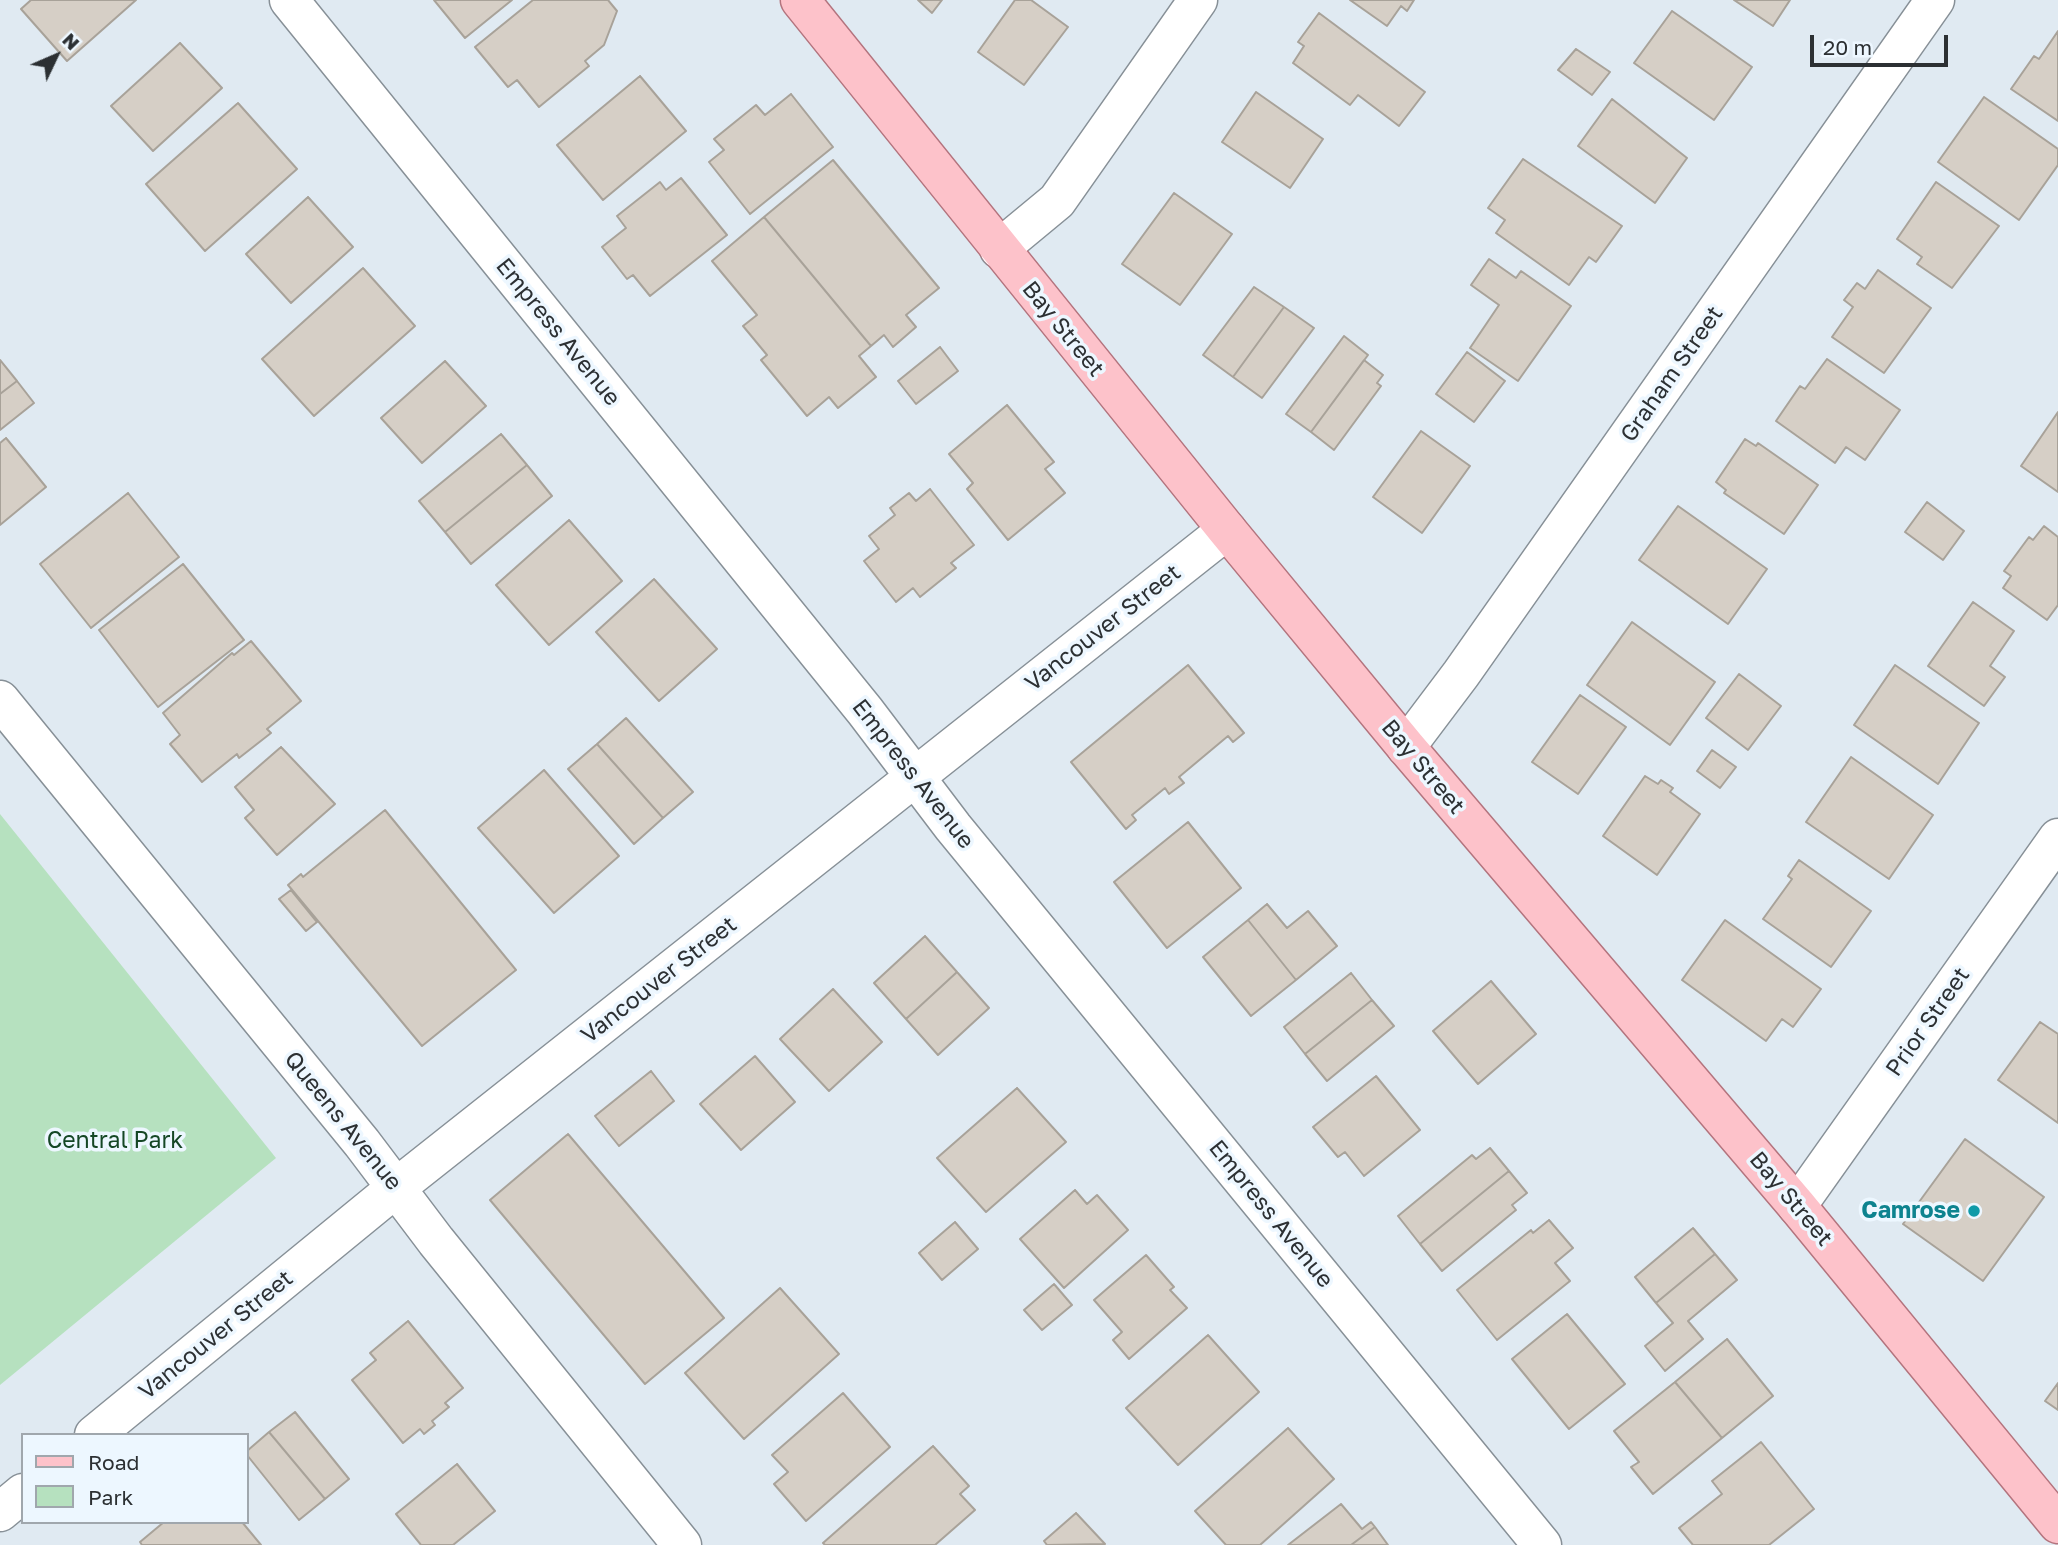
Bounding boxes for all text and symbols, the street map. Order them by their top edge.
north arrow [21,21,91,91]
scale bar [1813,21,1951,65]
text: N [58,28,85,54]
text: 20 m [1823,34,1872,60]
street label: Empress Avenue [490,253,626,411]
street label: Bay Street [1016,276,1110,382]
street label: Graham Street [1615,301,1729,447]
street label: Vancouver Street [1020,559,1186,697]
street label: Empress Avenue [846,694,980,854]
street label: Bay Street [1376,714,1470,820]
street label: Vancouver Street [576,911,742,1049]
street label: Prior Street [1880,962,1976,1082]
street label: Queens Avenue [279,1046,407,1196]
park label: Central Park [47,1127,183,1155]
street label: Empress Avenue [1203,1135,1339,1293]
street label: Bay Street [1744,1146,1838,1252]
place label: Camrose [1861,1197,1960,1225]
marker: Camrose [1966,1203,1982,1219]
street label: Vancouver Street [133,1264,299,1406]
legend [21,1433,248,1524]
text: Road [88,1449,139,1475]
text: Park [88,1484,133,1510]

